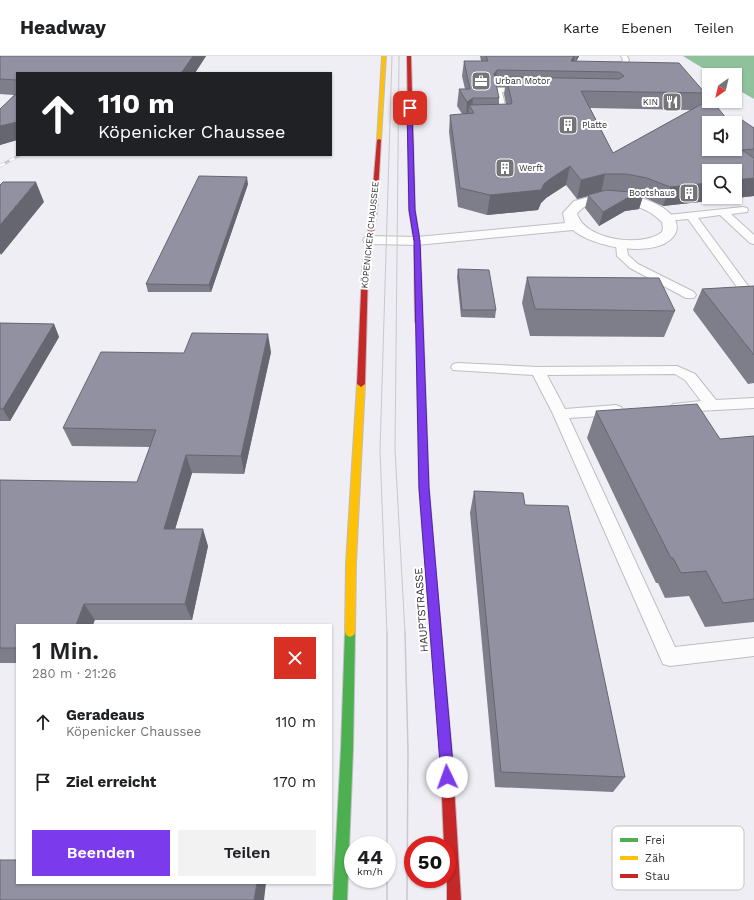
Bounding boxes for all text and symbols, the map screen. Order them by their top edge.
text: Headway [20,16,106,39]
text: Karte [563,20,599,36]
text: Ebenen [621,20,672,36]
text: Teilen [694,20,734,36]
north arrow [702,68,742,108]
map controls [702,68,742,204]
office icon: Urban Motor [470,70,492,92]
place label: Urban Motor [495,76,550,86]
text: 110 m [98,87,175,120]
icon: ahead [32,88,84,140]
pin [393,91,427,125]
restaurant icon: KIN [661,91,683,113]
icon: arrive [399,97,421,119]
place label: KIN [643,97,658,107]
building icon: Platte [557,114,579,136]
button: sound [702,116,742,156]
place label: Platte [582,120,607,130]
text: Köpenicker Chaussee [98,121,285,142]
building icon: Werft [494,157,516,179]
place label: Werft [519,163,543,173]
button: search [702,164,742,204]
street label: KÖPENICKER CHAUSSEE [358,181,381,289]
building icon: Bootshaus [678,182,700,204]
place label: Bootshaus [629,188,675,198]
street label: HAUPTSTRASSE [412,567,431,653]
text: 1 Min. [32,637,99,665]
button: close [274,637,316,679]
text: 280 m · 21:26 [32,666,116,681]
text: Geradeaus [66,706,145,724]
icon: ahead [32,711,54,733]
text: 110 m [276,713,316,731]
text: Köpenicker Chaussee [66,724,201,739]
position arrow [426,756,468,798]
icon: arrive [32,771,54,793]
text: Ziel erreicht [66,773,156,791]
text: 170 m [273,773,316,791]
legend [612,826,744,890]
button: Beenden [32,830,170,876]
button: Teilen [178,830,316,876]
text: Frei [645,834,665,847]
speed limit sign: 50 [404,836,456,888]
text: 44 [357,845,383,869]
text: Zäh [645,852,665,865]
text: km/h [357,866,383,877]
text: Stau [645,870,670,883]

